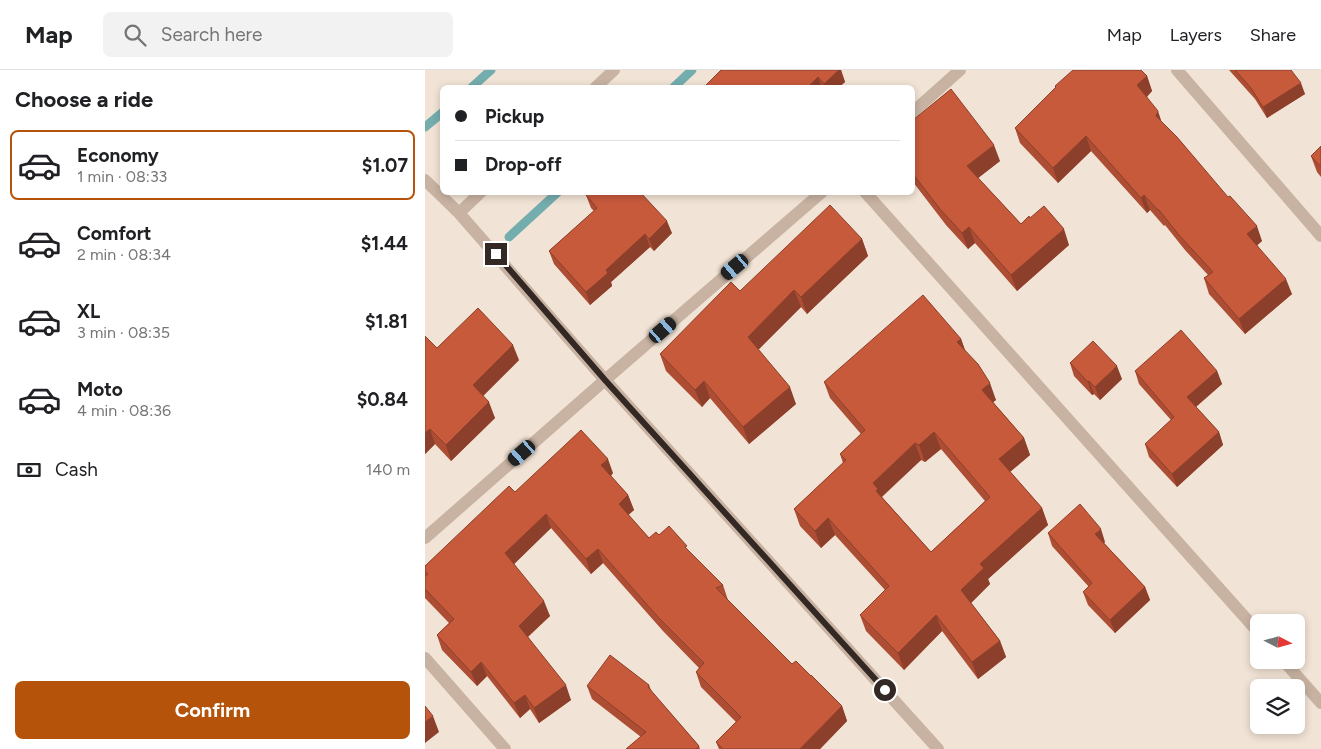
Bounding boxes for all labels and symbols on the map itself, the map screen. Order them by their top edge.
route end [485,243,507,265]
car [718,252,751,282]
car [646,314,679,346]
car [505,437,538,469]
north arrow [1250,614,1305,669]
route start [874,679,896,701]

